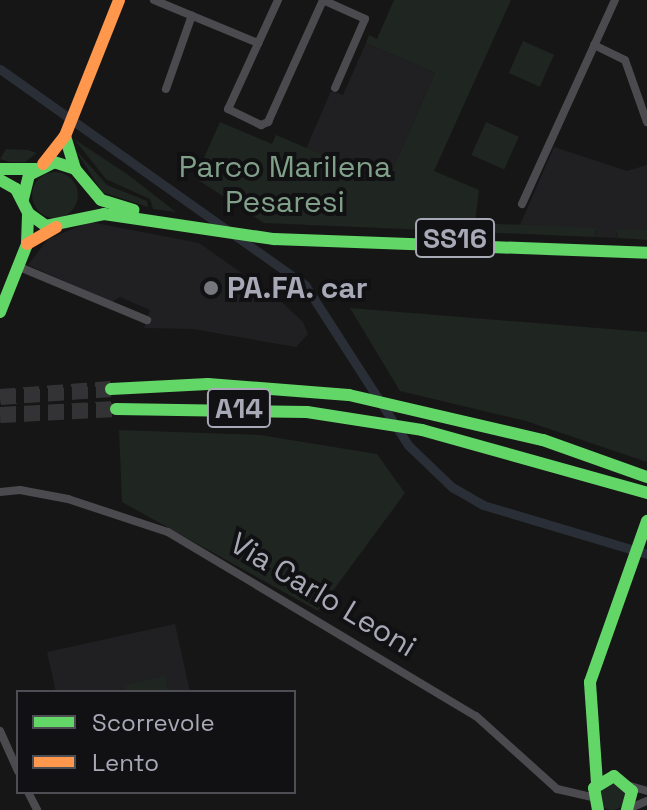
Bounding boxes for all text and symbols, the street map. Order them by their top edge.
park label: Parco Marilena Pesaresi [179,149,391,220]
road number: SS16 [415,214,495,262]
place label: PA.FA. car [227,270,369,306]
marker: PA.FA. car [202,279,220,297]
road number: A14 [205,384,273,432]
street label: Via Carlo Leoni [223,525,423,665]
legend [16,690,296,794]
text: Scorrevole [92,707,215,738]
text: Lento [92,747,159,778]

